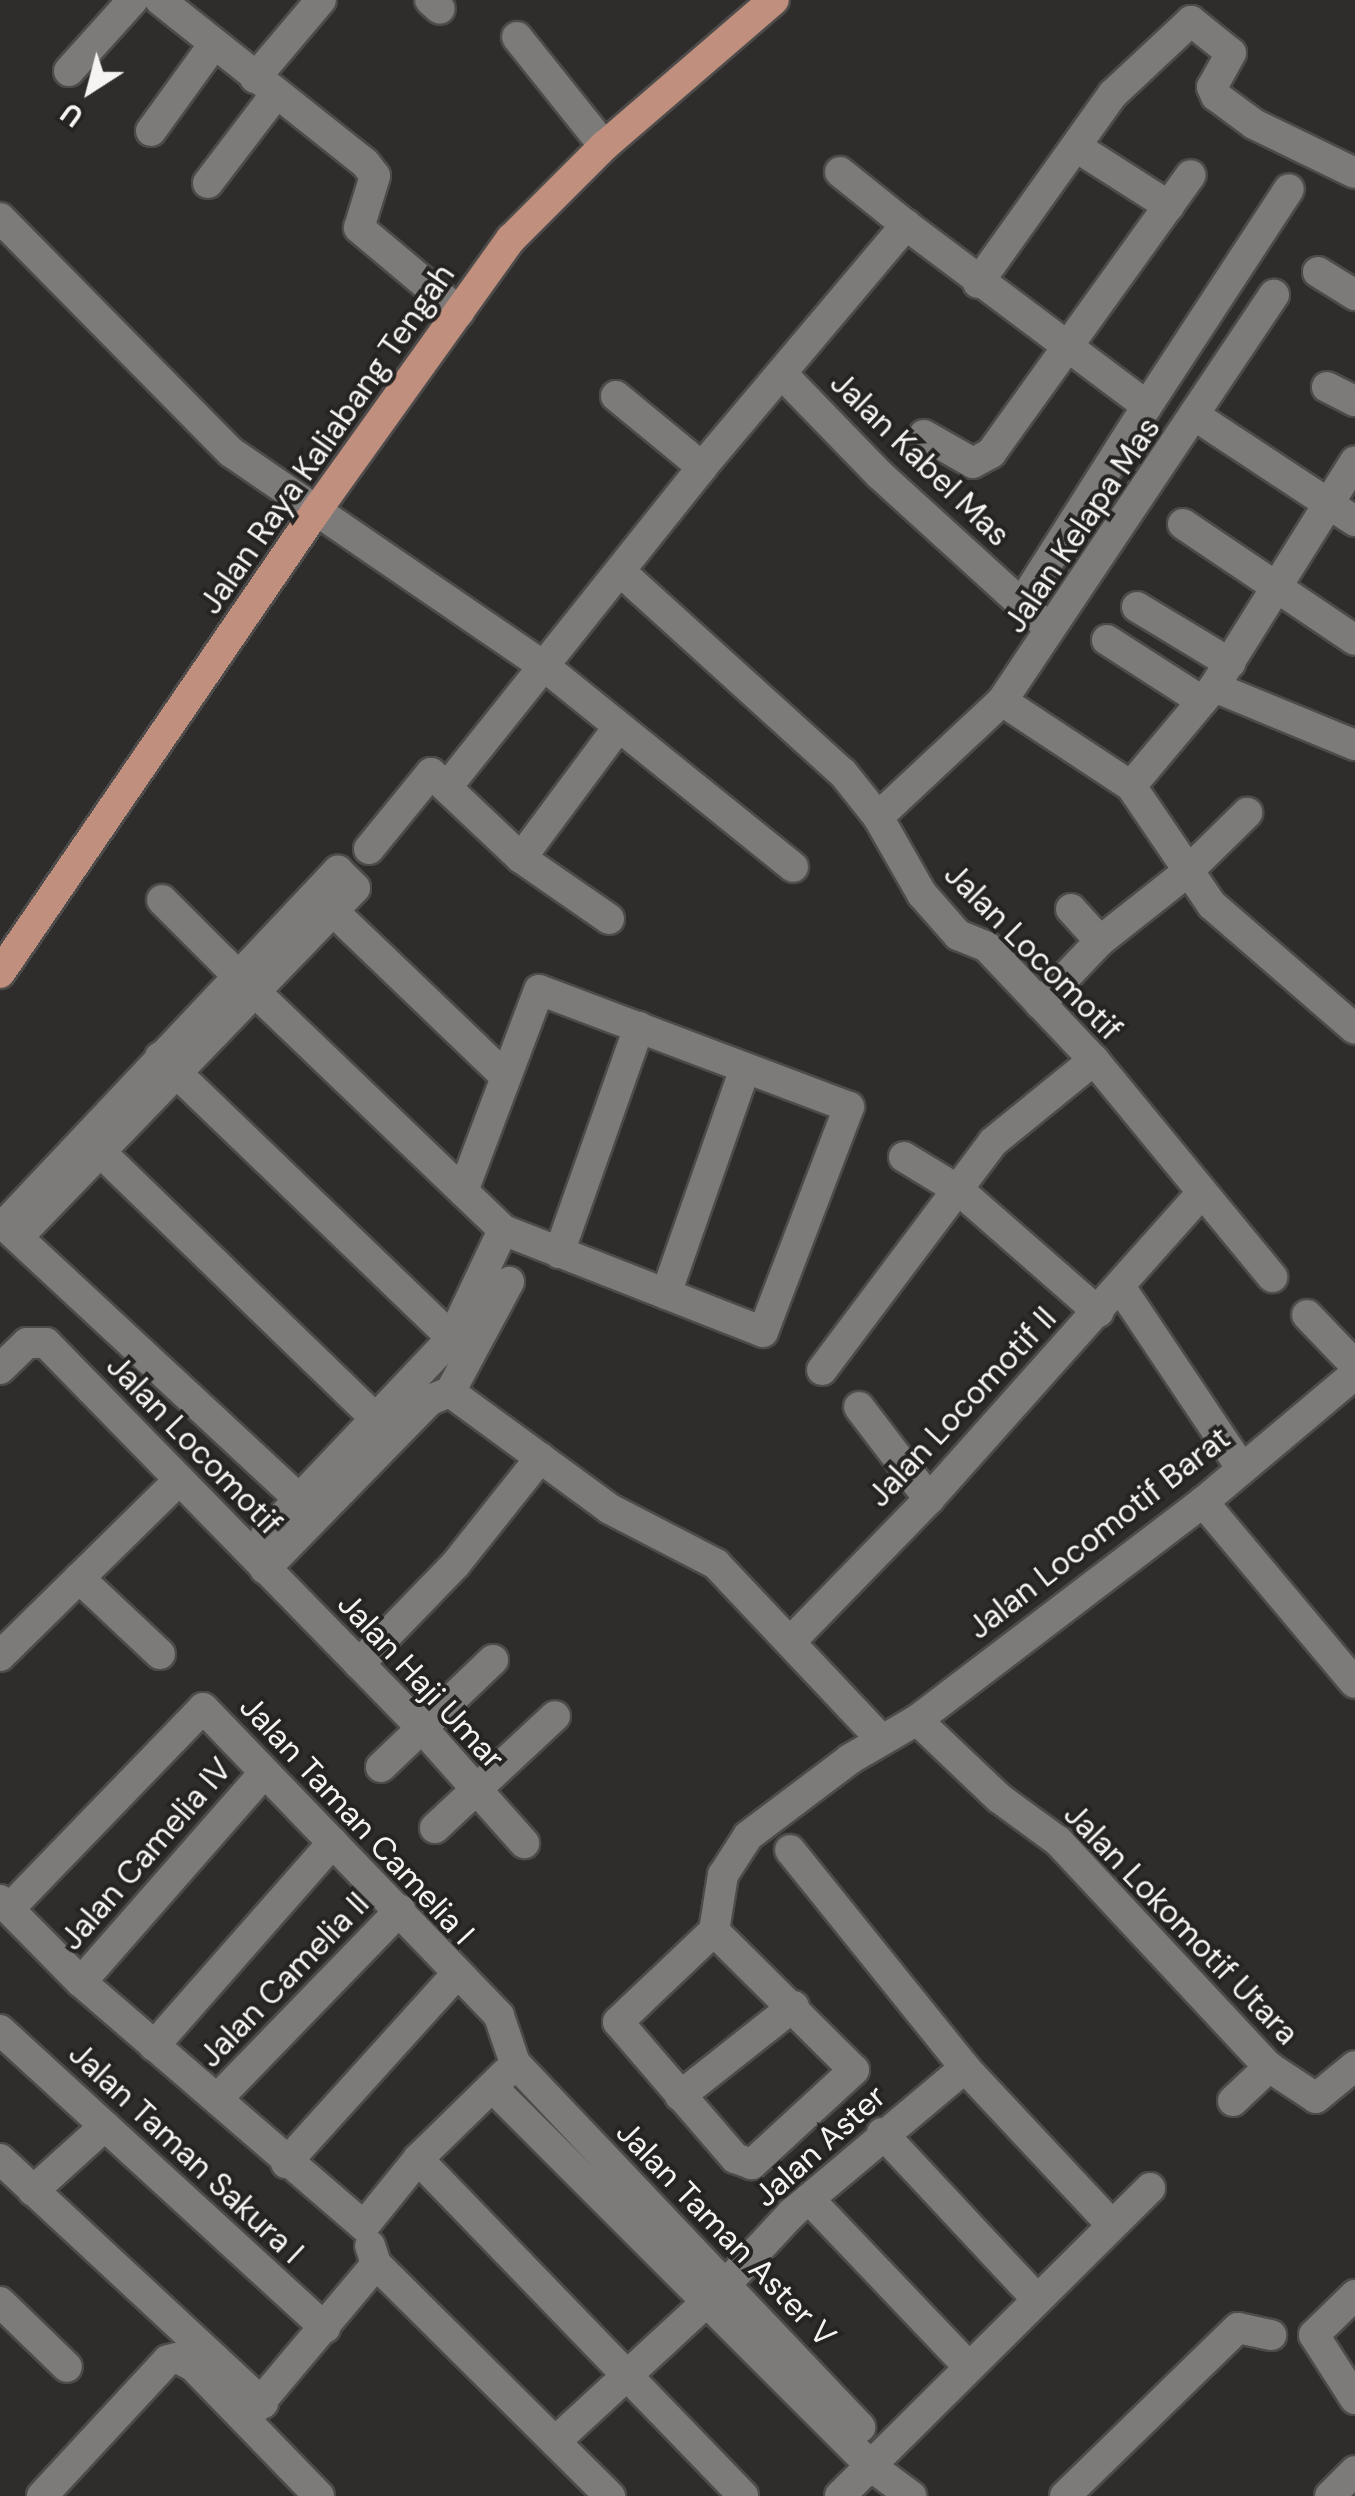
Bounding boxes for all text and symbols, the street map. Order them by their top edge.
north arrow [40,40,140,140]
text: U [53,94,91,135]
street label: Jalan Raya Kaliabang Tengah [191,257,463,621]
street label: Jalan Kabel Mas [822,364,1018,554]
street label: Jalan Kelapa Mas [996,410,1168,640]
street label: Jalan Locomotif [936,855,1130,1049]
street label: Jalan Locomotif II [860,1299,1064,1515]
street label: Jalan Locomotif [98,1347,290,1543]
street label: Jalan Locomotif Barat [960,1419,1238,1647]
street label: Jalan Haji Umar [330,1585,512,1777]
street label: Jalan Taman Camelia I [232,1688,482,1952]
street label: Jalan Camelia IV [52,1750,240,1958]
street label: Jalan Lokomotif Utara [1056,1795,1306,2053]
street label: Jalan Camelia II [191,1885,377,2075]
street label: Jalan Taman Sakura I [61,2034,311,2272]
street label: Jalan Aster [746,2077,894,2215]
street label: Jalan Taman Aster V [608,2113,844,2355]

